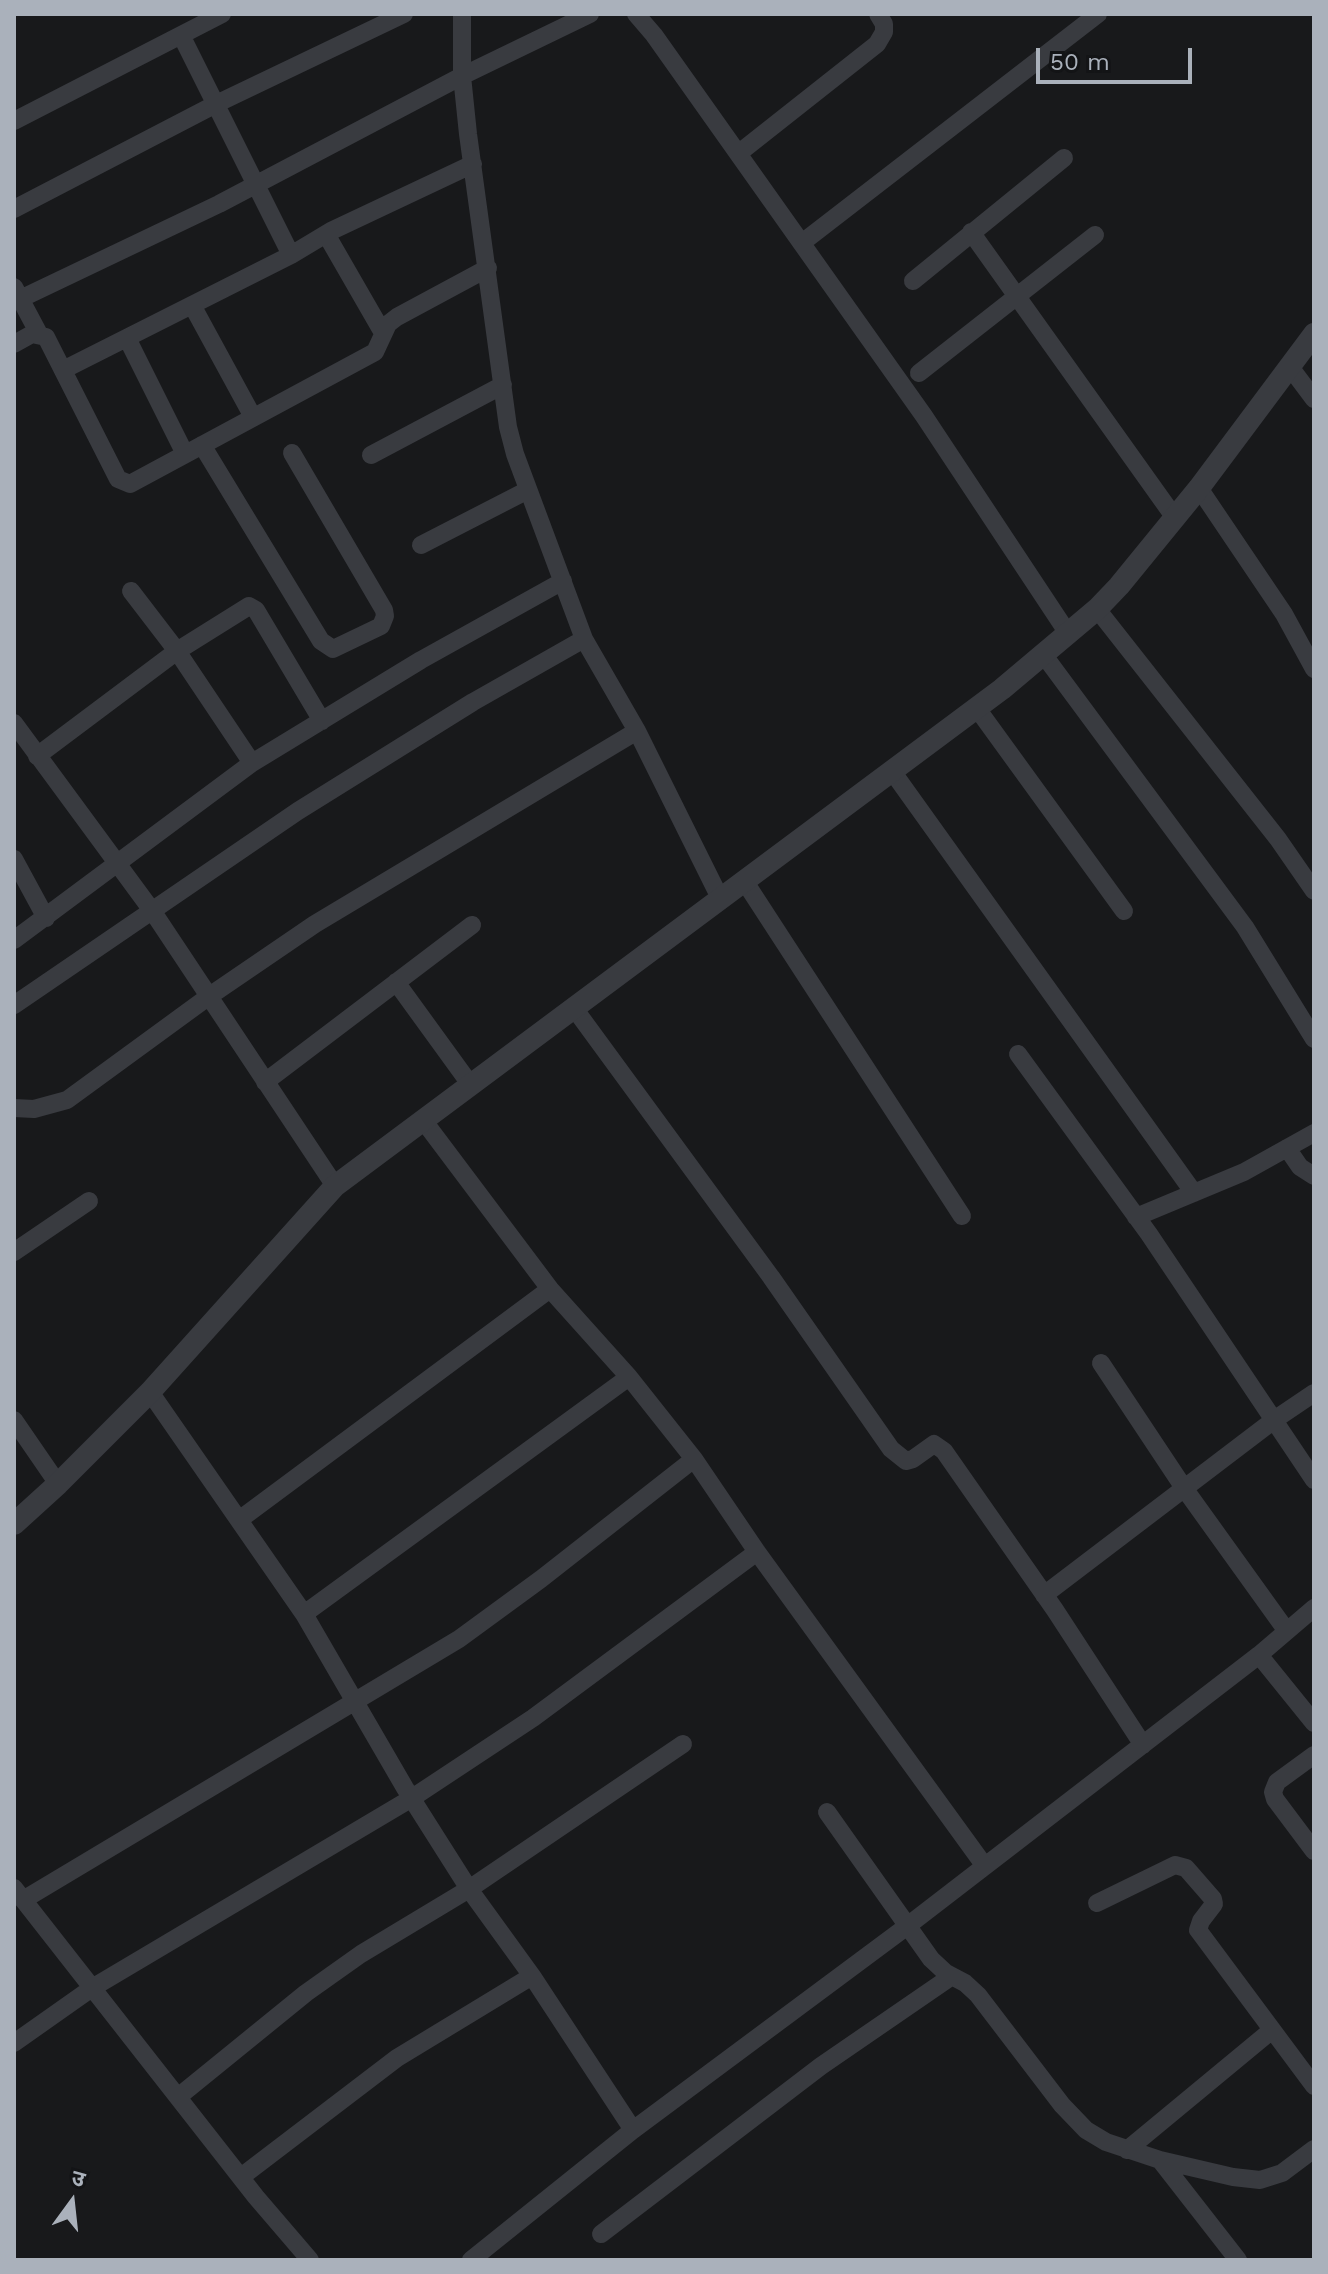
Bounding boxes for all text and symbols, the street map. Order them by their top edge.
scale bar [1040,32,1196,82]
text: 50 m [1050,48,1110,76]
north arrow [32,2162,112,2242]
text: उ [69,2165,88,2192]

